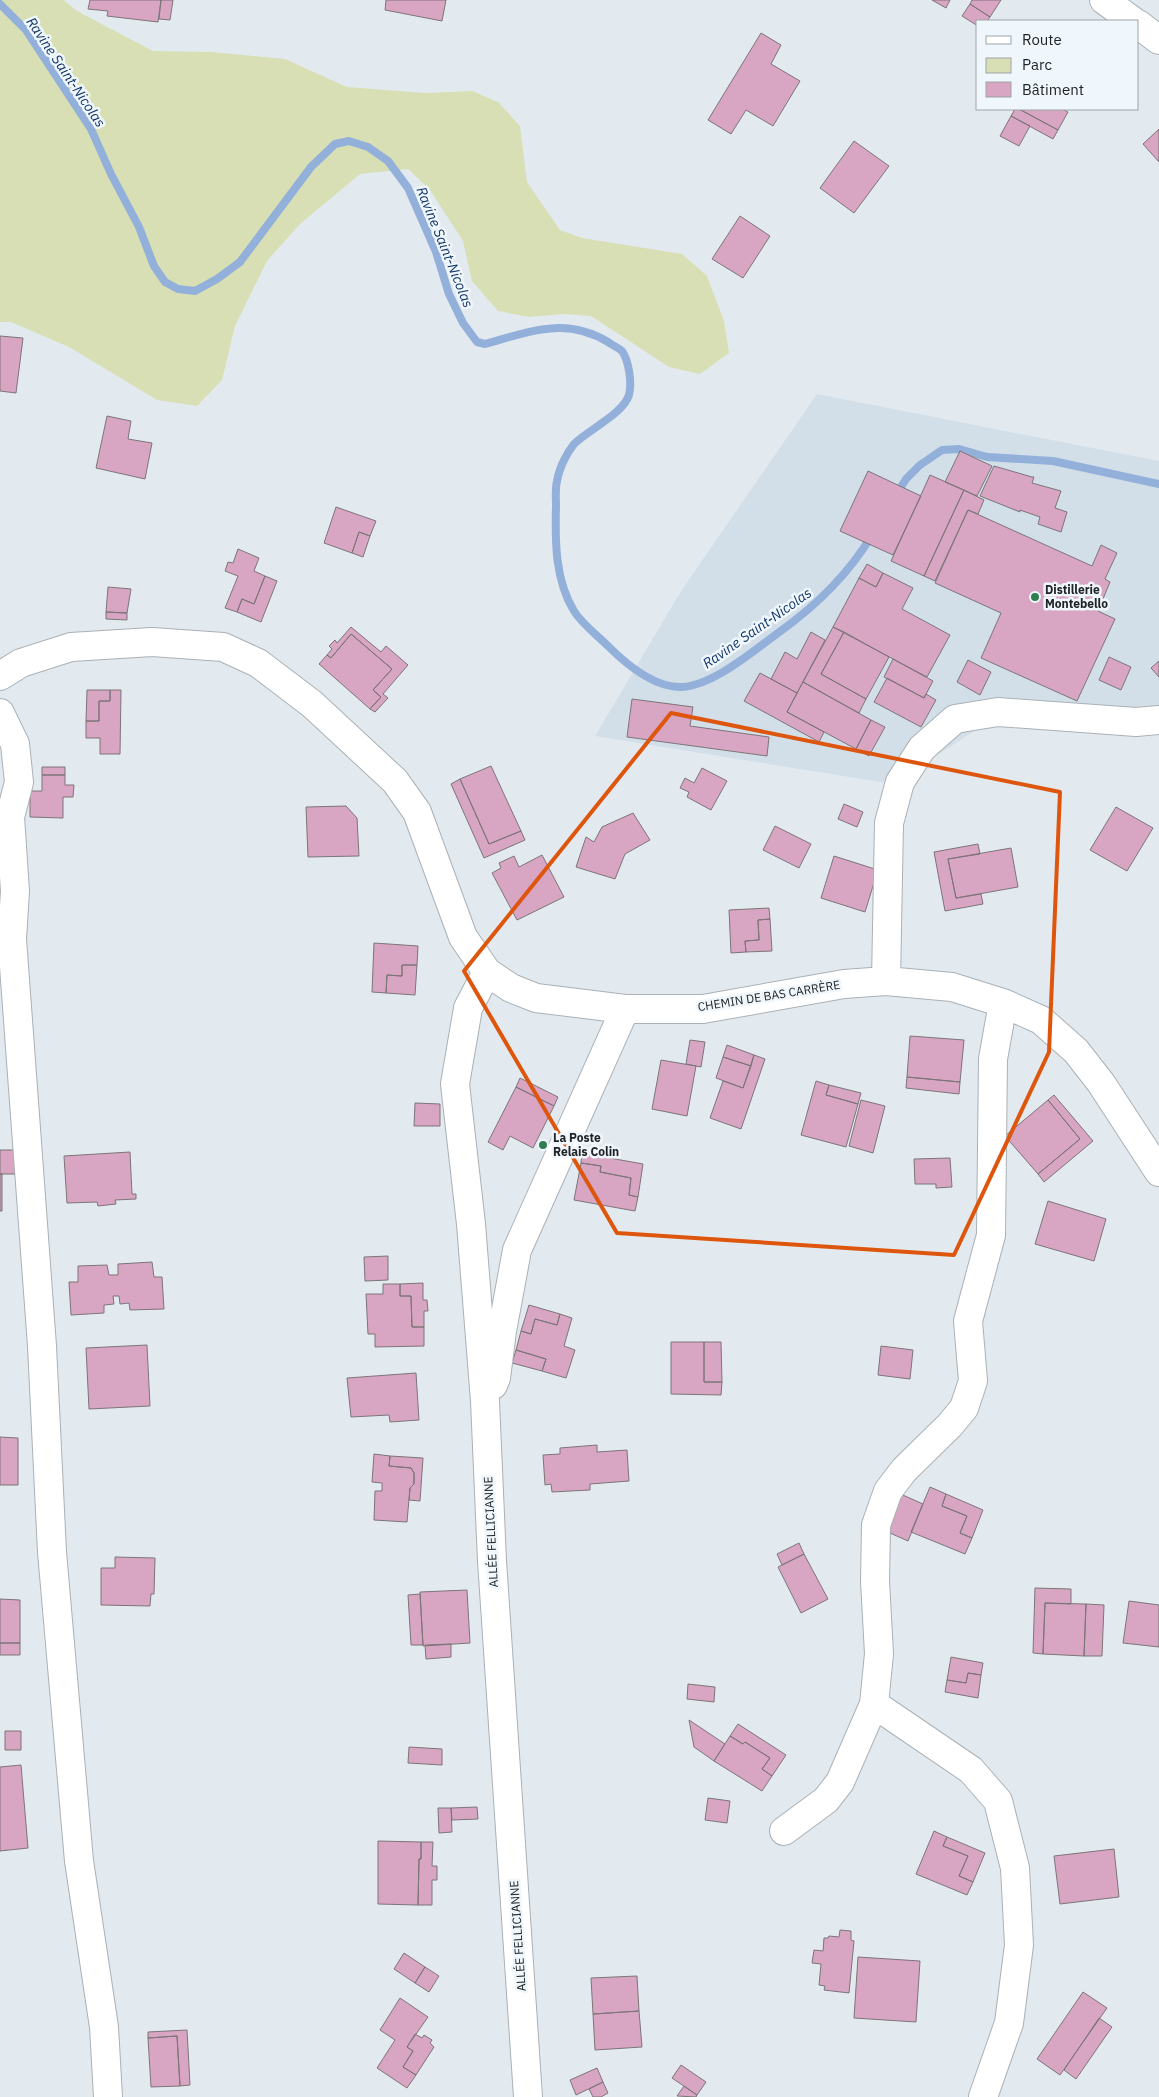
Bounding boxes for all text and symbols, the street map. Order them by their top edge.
water label: Ravine Saint-Nicolas [23,14,110,131]
legend [976,20,1139,110]
text: Route [1022,30,1062,49]
text: Parc [1022,55,1052,74]
text: Bâtiment [1022,80,1084,99]
water label: Ravine Saint-Nicolas [413,184,478,310]
place label: Distillerie Montebello [1045,582,1108,611]
water label: Ravine Saint-Nicolas [699,583,815,672]
marker: Distillerie Montebello [1029,591,1041,603]
street label: CHEMIN DE BAS CARRÈRE [697,977,841,1014]
place label: La Poste Relais Colin [553,1130,619,1159]
marker: La Poste Relais Colin [537,1139,549,1151]
street label: ALLÉE FELLICIANNE [480,1476,501,1588]
street label: ALLÉE FELLICIANNE [506,1880,529,1992]

